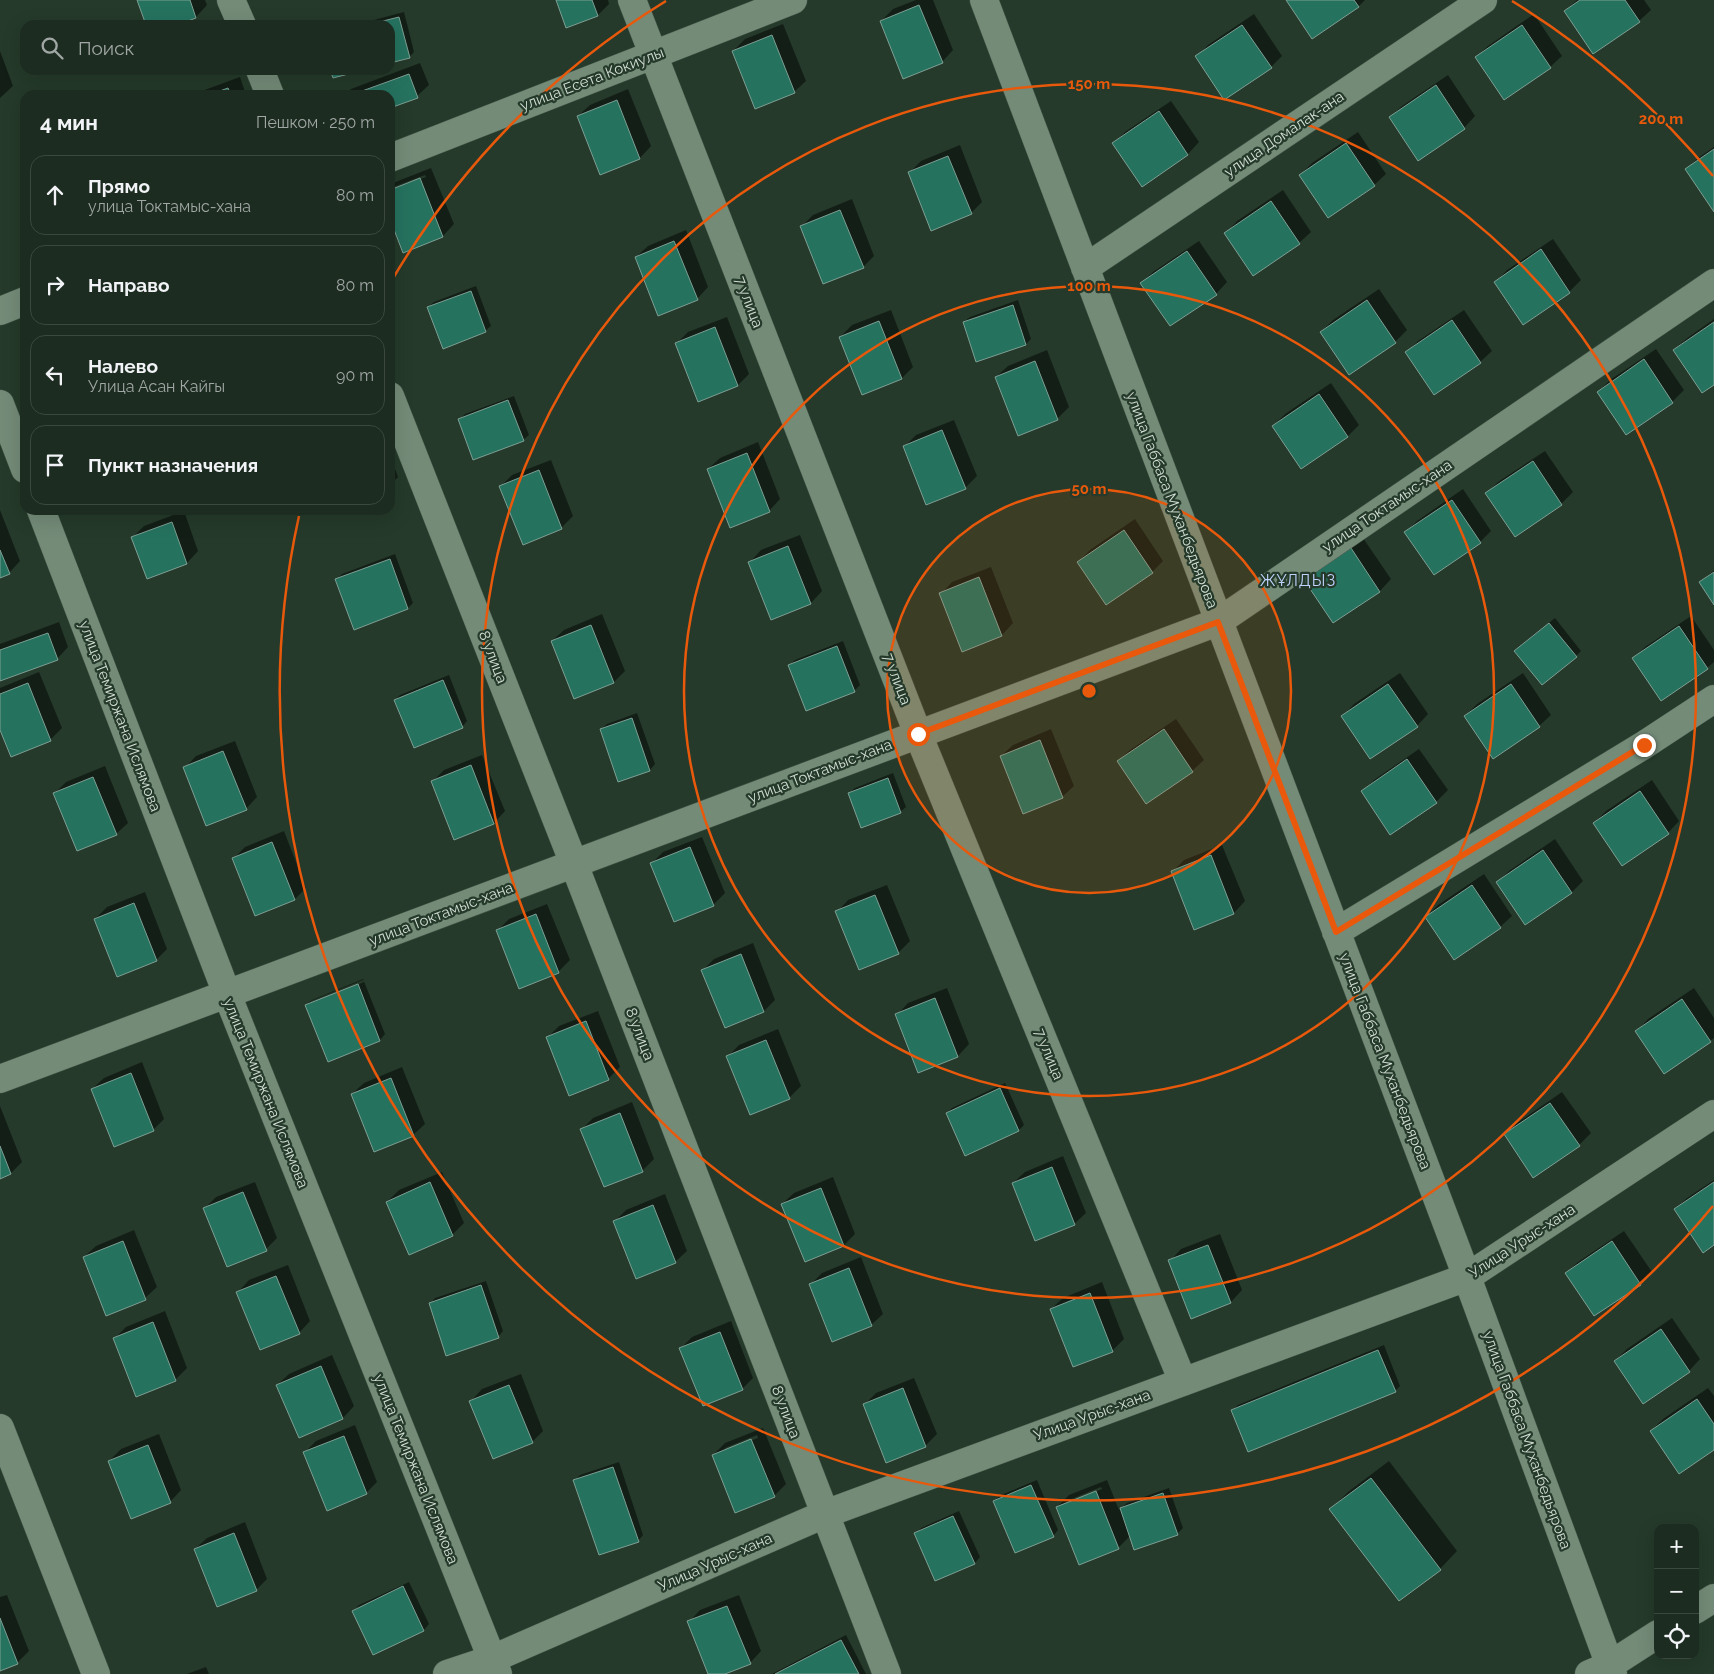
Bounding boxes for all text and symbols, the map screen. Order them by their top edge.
search box [20,20,395,75]
icon: search [38,34,66,62]
text: Поиск [78,37,134,59]
street label: улица Есета Кокиулы [517,43,667,115]
text: 150 m [1068,75,1110,93]
street label: улица Домалак-ана [1221,87,1347,181]
text: 4 мин [40,110,98,135]
text: 200 m [1639,110,1683,128]
text: Пешком · 250 m [256,113,375,132]
text: Прямо [88,175,150,197]
icon: ahead [41,181,69,209]
text: 80 m [336,186,374,205]
text: улица Токтамыс-хана [88,197,251,216]
icon: right [41,271,69,299]
text: Направо [88,274,169,296]
street label: 7 улица [731,274,767,330]
text: 80 m [336,276,374,295]
text: 100 m [1067,277,1111,295]
text: Налево [88,355,158,377]
icon: left [41,361,69,389]
text: 90 m [336,366,374,385]
text: Улица Асан Кайгы [88,377,225,396]
street label: улица Габбаса Муханбедьярова [1122,389,1222,611]
icon: arrive [41,451,69,479]
text: Пункт назначения [88,454,258,476]
street label: улица Токтамыс-хана [1319,456,1455,556]
text: 50 m [1071,480,1107,498]
district label: ЖҰЛДЫЗ [1260,571,1336,590]
street label: улица Темиржана Ислямова [75,618,165,814]
street label: 8 улица [475,628,511,686]
street label: 7 улица [879,651,915,707]
centre of rings [1080,682,1098,700]
route start [907,723,930,746]
route end [1633,734,1656,757]
street label: улица Токтамыс-хана [745,735,895,807]
street label: улица Токтамыс-хана [366,878,516,950]
street label: улица Габбаса Муханбедьярова [1335,950,1435,1172]
street label: улица Темиржана Ислямова [220,995,312,1191]
street label: 8 улица [622,1005,658,1063]
street label: 7 улица [1031,1026,1067,1082]
street label: Улица Урыс-хана [1466,1200,1578,1282]
street label: улица Габбаса Муханбедьярова [1479,1329,1575,1551]
street label: улица Темиржана Ислямова [370,1371,462,1567]
street label: 8 улица [768,1383,804,1441]
street label: Улица Урыс-хана [1031,1386,1153,1444]
map controls [1654,1524,1699,1659]
button: + [1654,1524,1699,1569]
street label: Улица Урыс-хана [655,1529,775,1595]
button: − [1654,1569,1699,1614]
button: locate [1654,1614,1699,1659]

